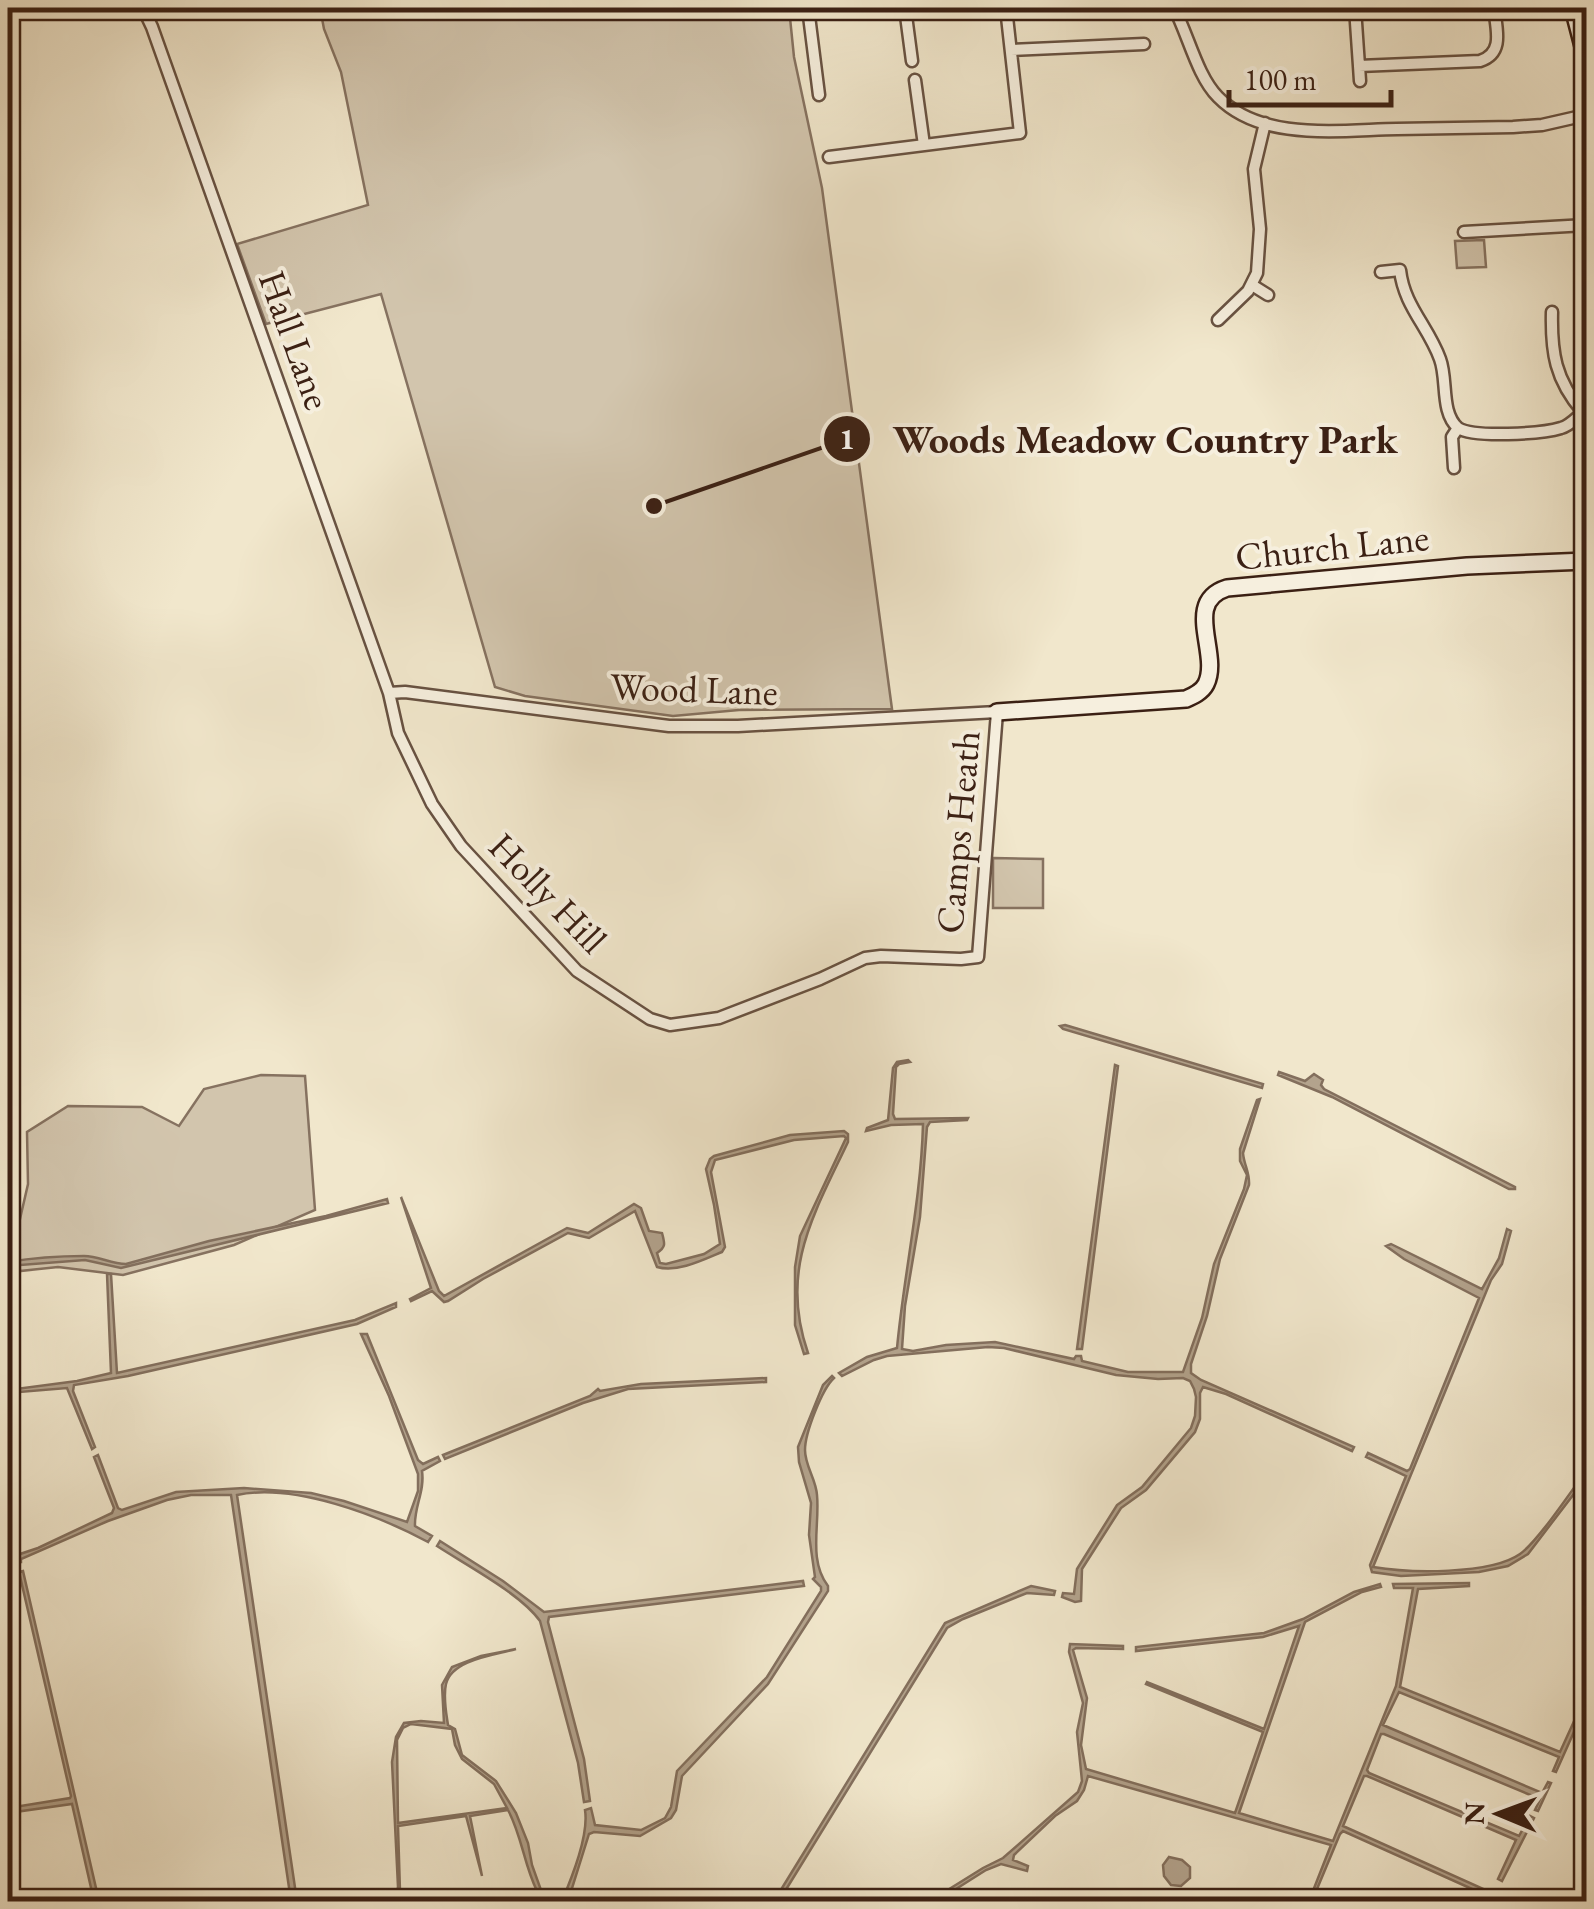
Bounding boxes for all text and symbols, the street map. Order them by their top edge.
scale bar [1229,45,1392,107]
text: 100 m [1244,60,1317,99]
street label: Hall Lane [248,264,343,416]
callout: Woods Meadow Country Park [822,404,1417,474]
text: Woods Meadow Country Park [893,413,1399,465]
text: 1 [839,419,855,458]
street label: Church Lane [1233,512,1431,581]
street label: Wood Lane [609,661,779,716]
street label: Camps Heath [924,728,991,935]
street label: Holly Hill [479,822,618,964]
north arrow [1449,1764,1549,1864]
text: N [1456,1802,1492,1825]

